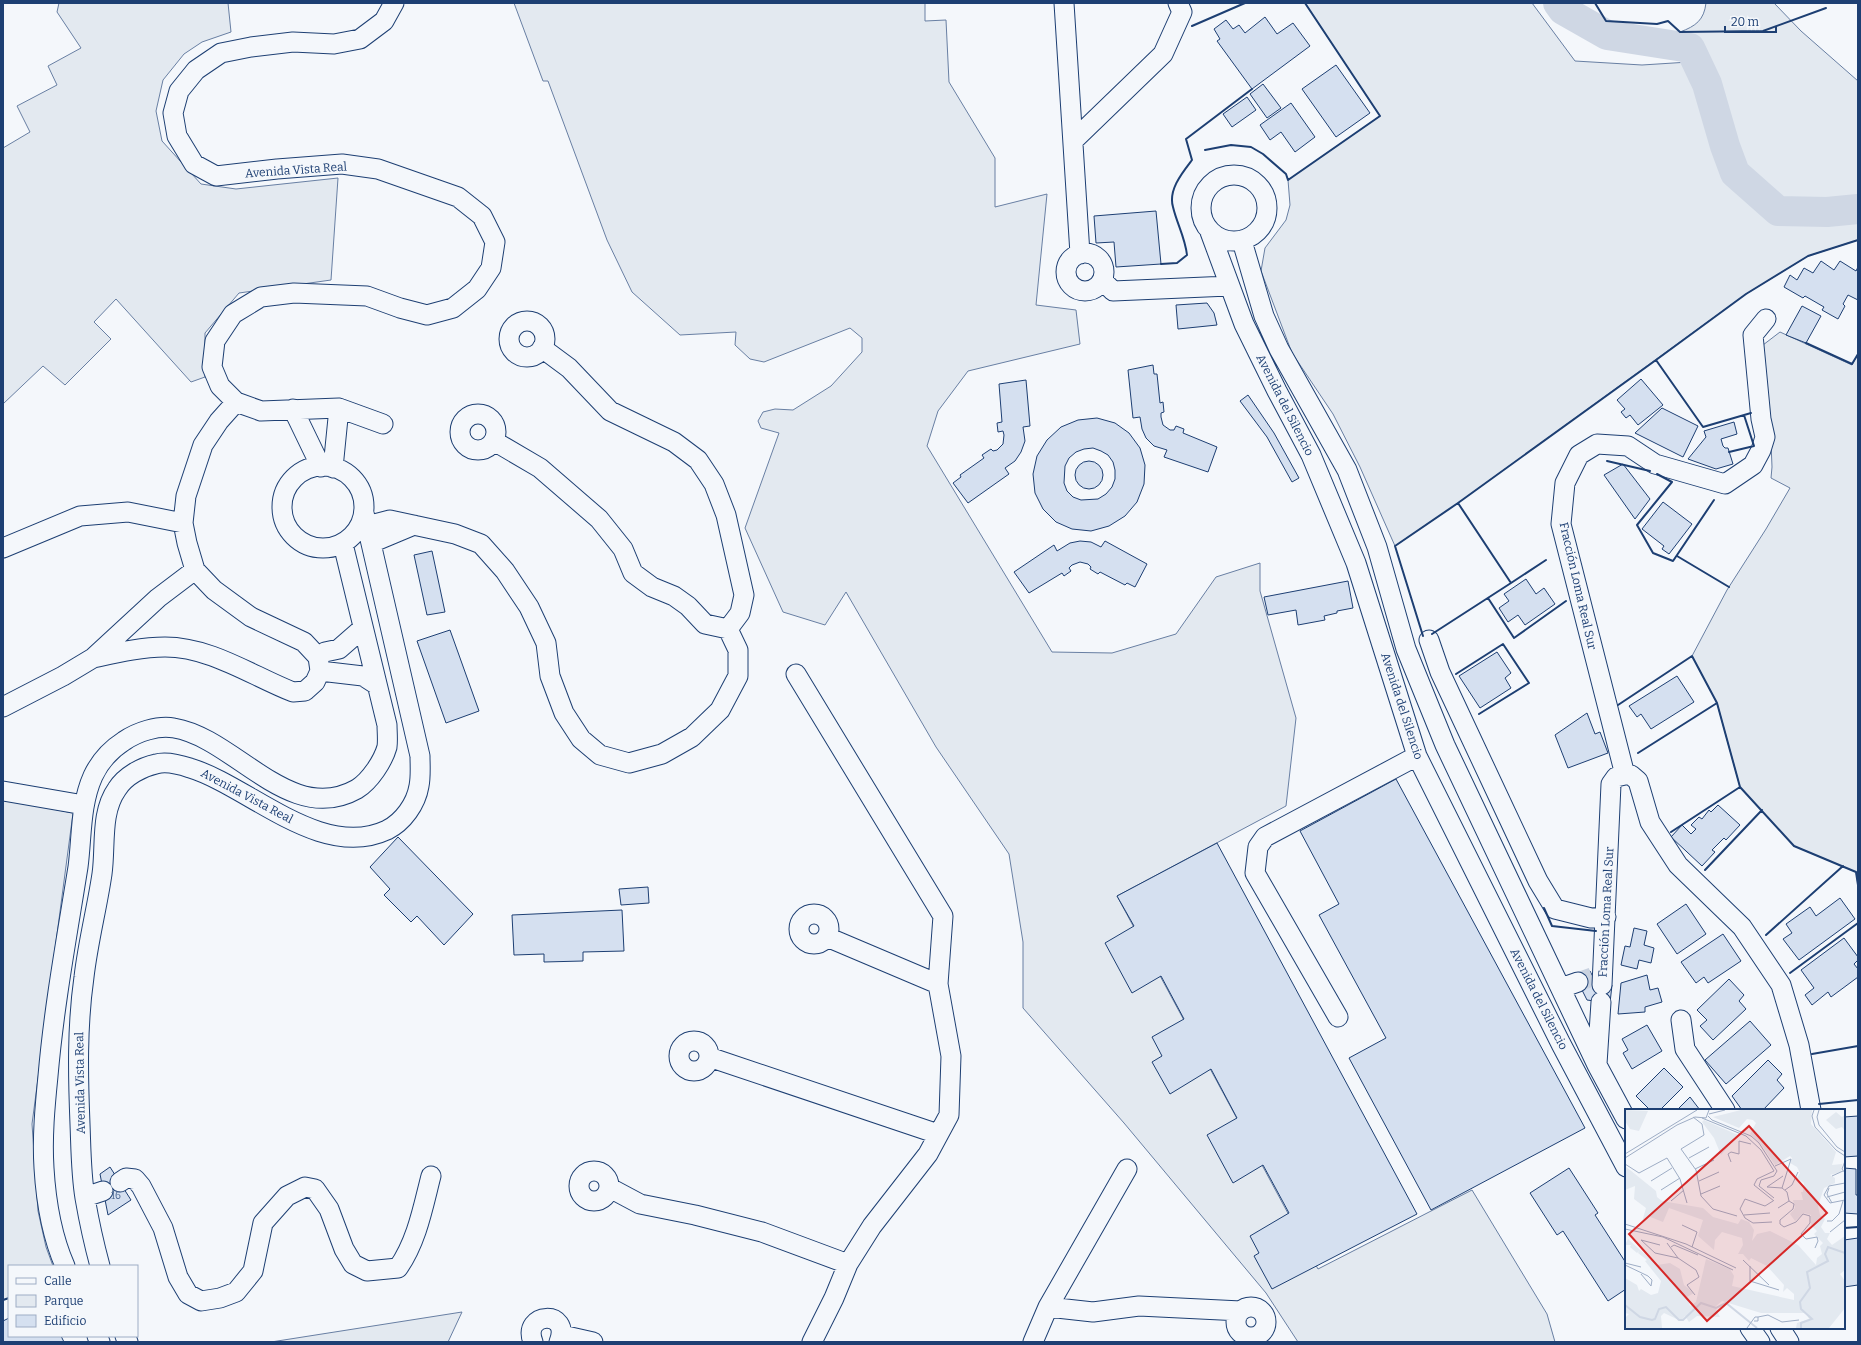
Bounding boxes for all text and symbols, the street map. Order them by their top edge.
scale bar [1725,8,1776,34]
text: 20 m [1731,15,1760,29]
street label: Avenida Vista Real [245,159,348,181]
street label: Avenida del Silencio [1253,352,1317,458]
street label: Fracción Loma Real Sur [1556,521,1600,652]
street label: Avenida del Silencio [1378,651,1426,761]
street label: Avenida Vista Real [199,766,296,826]
street label: Fracción Loma Real Sur [1596,846,1616,978]
street label: Avenida del Silencio [1507,946,1571,1052]
street label: Avenida Vista Real [72,1031,88,1134]
inset map [1625,1109,1845,1329]
house number: 16 [111,1190,121,1202]
legend [8,1265,138,1337]
text: Calle [44,1274,72,1288]
text: Parque [44,1294,83,1308]
text: Edificio [44,1314,86,1328]

